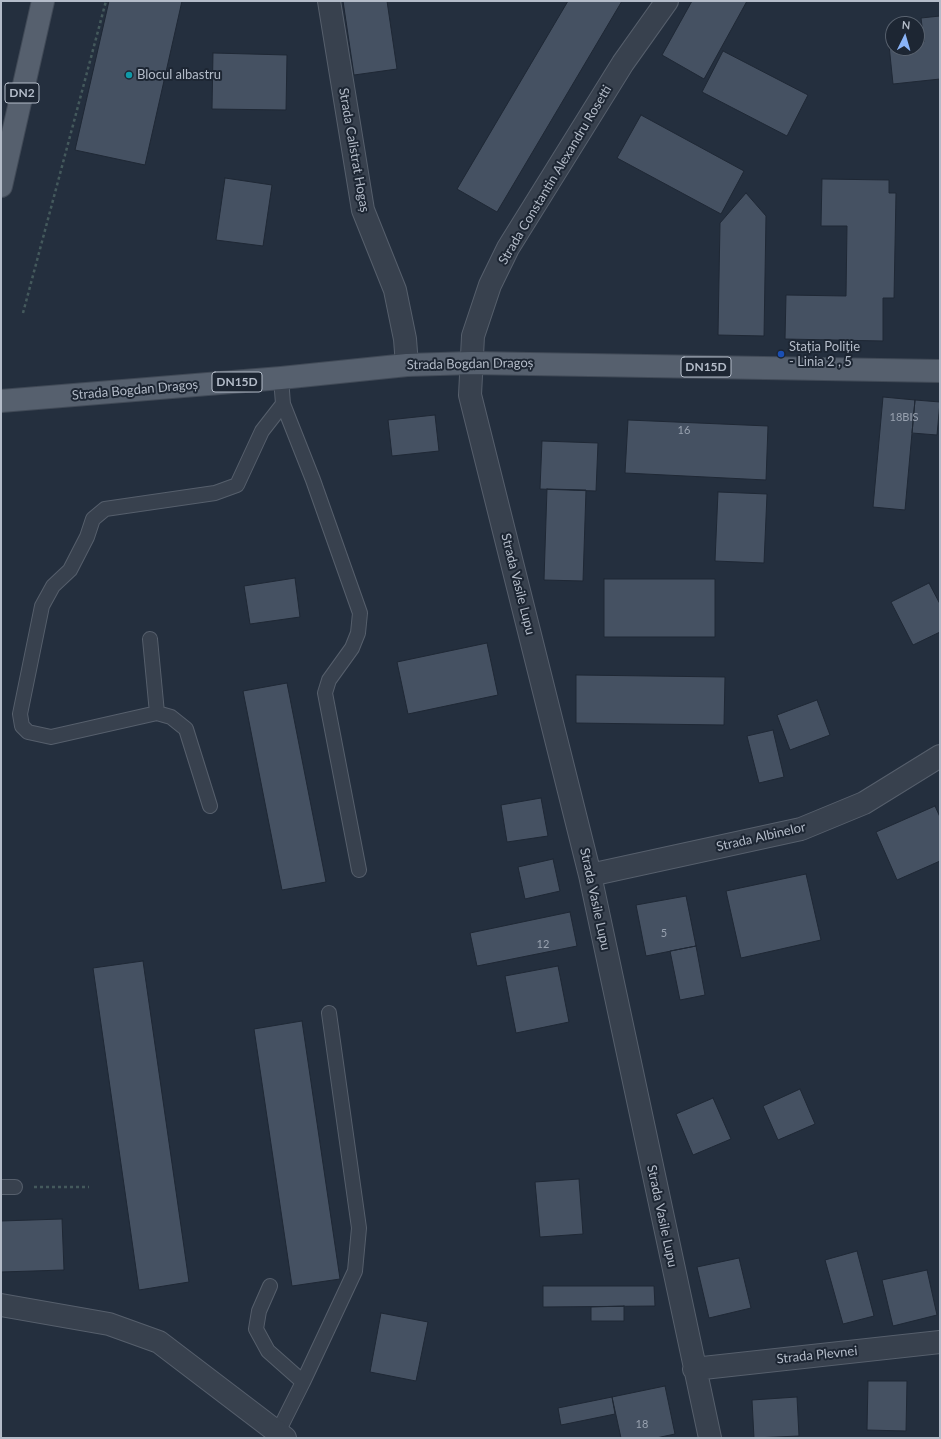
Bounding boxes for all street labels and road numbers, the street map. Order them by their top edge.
road number: DN2 [5,83,39,103]
street label: Strada Constantin Alexandru Rosetti [495,83,615,267]
street label: Strada Calistrat Hogaș [335,87,373,213]
street label: Strada Bogdan Dragoș [407,355,533,373]
road number: DN15D [681,357,731,377]
road number: DN15D [212,372,262,392]
street label: Strada Bogdan Dragoș [71,377,199,403]
street label: Strada Vasile Lupu [498,532,538,636]
street label: Strada Albinelor [715,819,807,855]
street label: Strada Vasile Lupu [577,847,613,951]
street label: Strada Vasile Lupu [644,1164,680,1268]
street label: Strada Plevnei [776,1343,858,1367]

